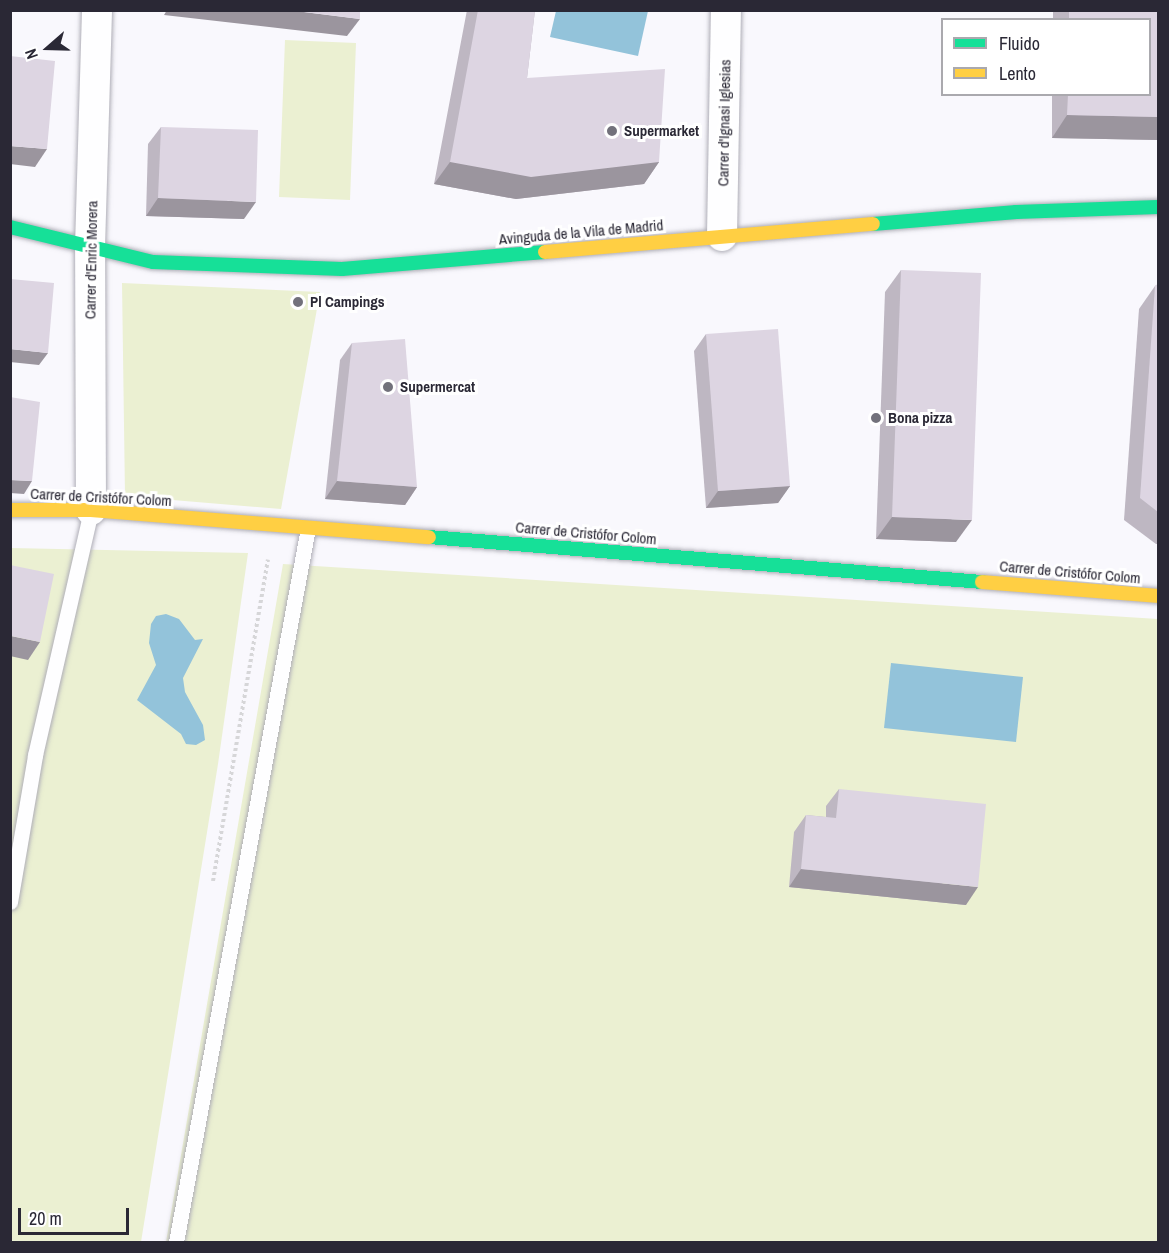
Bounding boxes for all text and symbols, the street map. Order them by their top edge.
north arrow [18,18,78,78]
legend [941,18,1151,96]
text: Fluido [999,31,1040,56]
text: N [19,46,43,62]
street label: Carrer d'Ignasi Iglesias [714,59,734,187]
text: Lento [999,61,1036,86]
place label: Supermarket [624,122,699,140]
marker: Supermarket [605,124,619,138]
street label: Carrer d'Enric Morera [81,201,101,319]
street label: Avinguda de la Vila de Madrid [498,216,664,248]
place label: Pl Campings [310,293,385,311]
marker: Pl Campings [291,295,305,309]
place label: Supermercat [400,378,475,396]
marker: Supermercat [381,380,395,394]
place label: Bona pizza [888,409,952,427]
marker: Bona pizza [869,411,883,425]
street label: Carrer de Cristófor Colom [30,484,172,510]
street label: Carrer de Cristófor Colom [515,518,657,548]
street label: Carrer de Cristófor Colom [999,557,1141,587]
scale bar [21,1196,132,1234]
text: 20 m [29,1206,62,1231]

